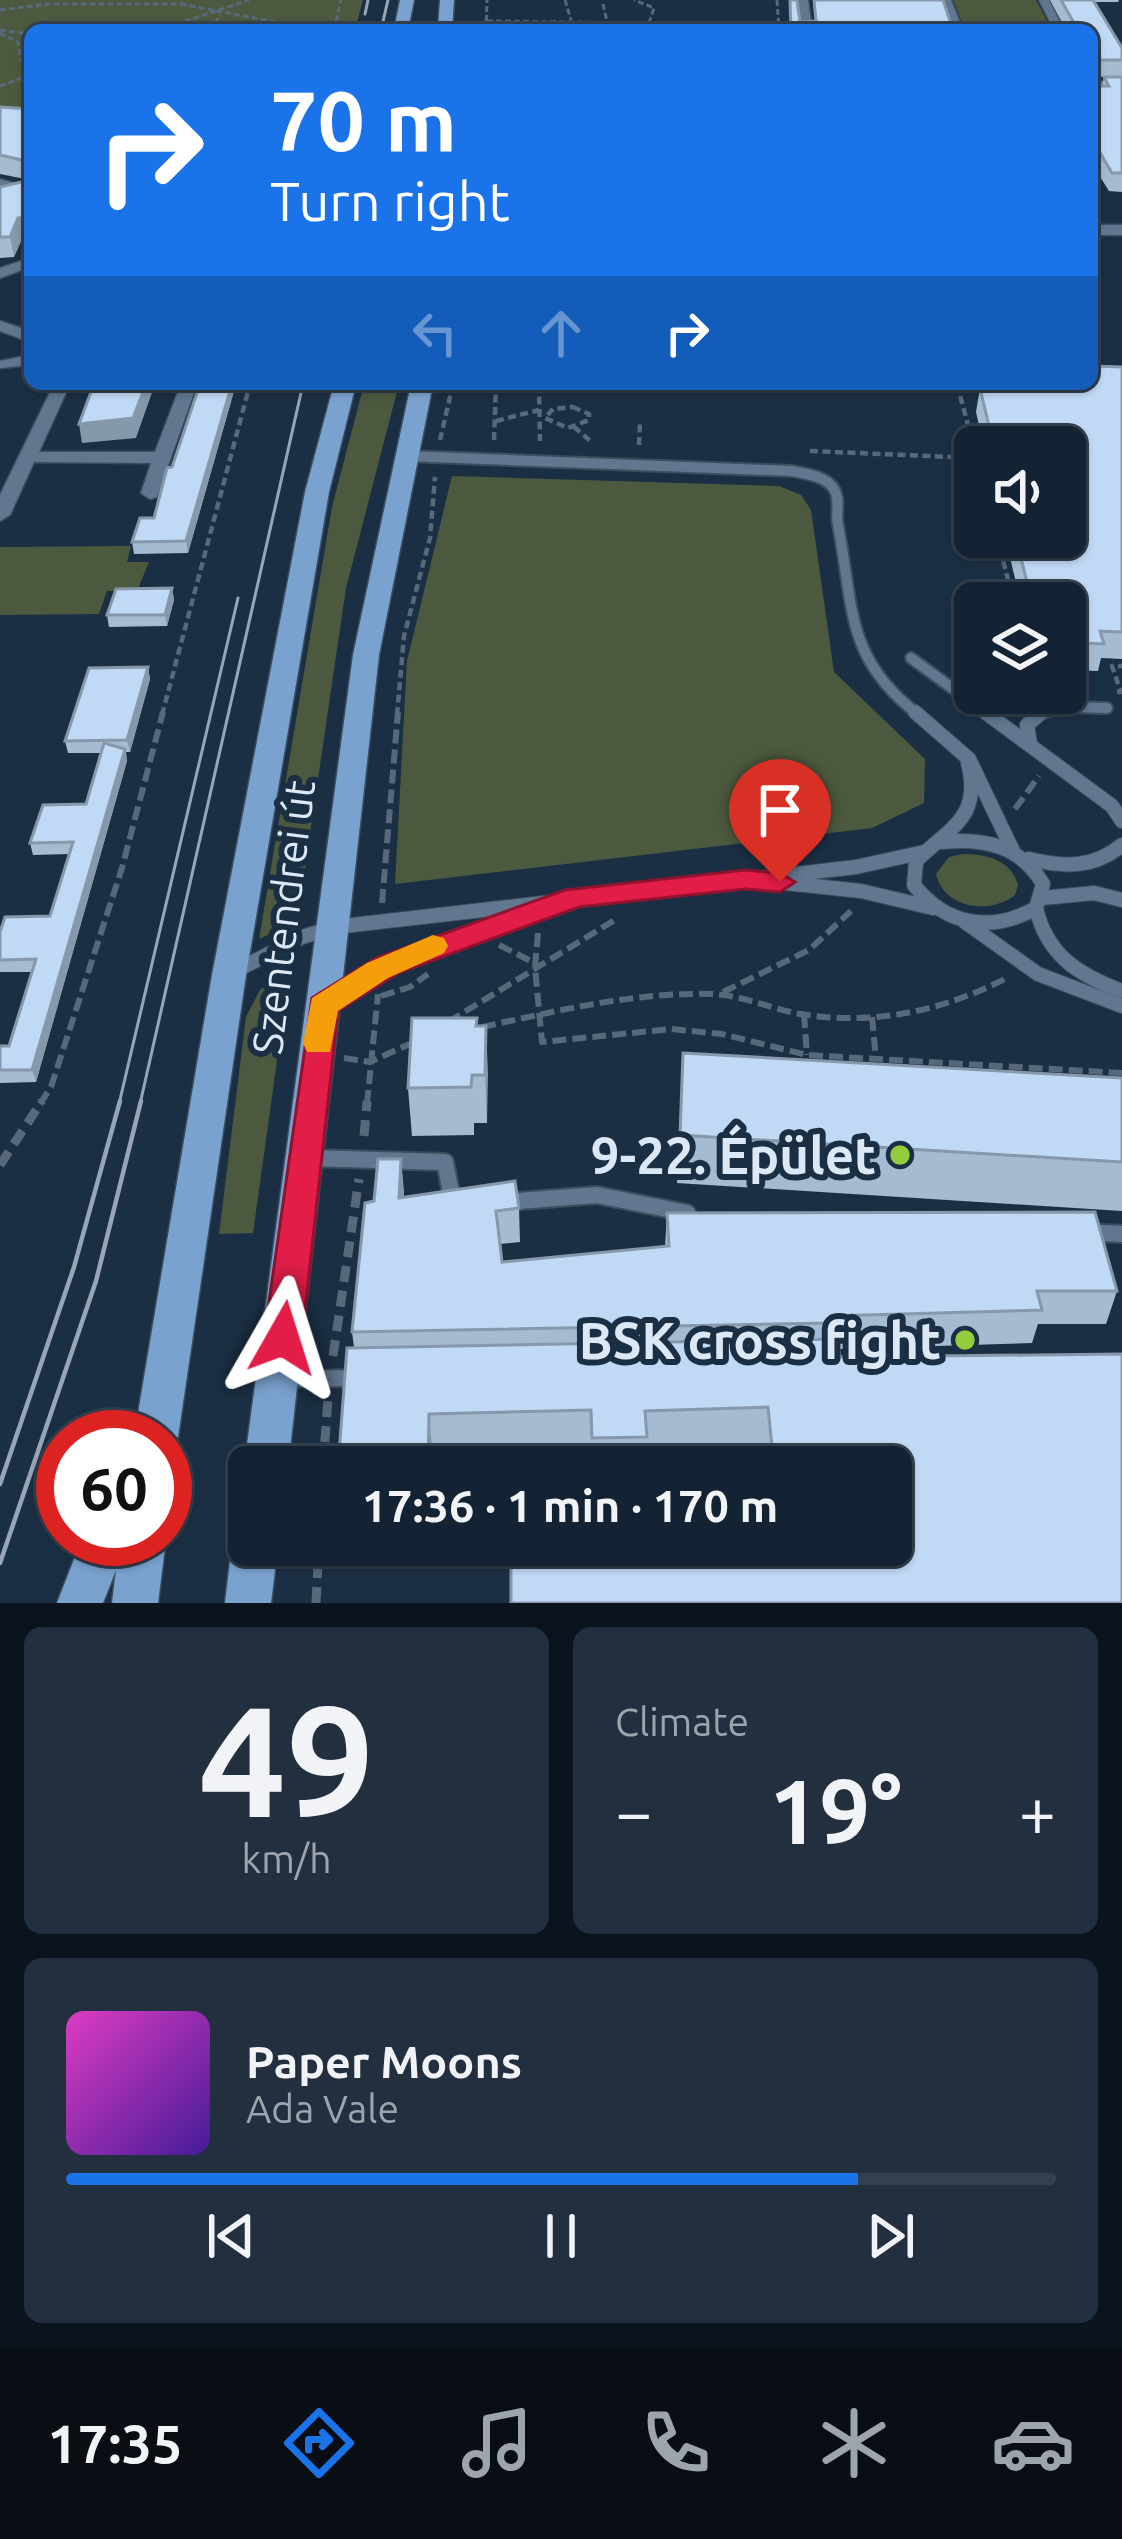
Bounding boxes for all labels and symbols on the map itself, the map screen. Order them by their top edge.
pin [729,759,831,882]
street label: Szentendrei út [243,777,323,1057]
place label: 9-22. Épület [591,1124,876,1184]
marker: 9-22. Épület [887,1142,913,1168]
position arrow [220,1275,346,1401]
place label: BSK cross fight [579,1311,941,1369]
marker: BSK cross fight [952,1327,978,1353]
speed limit sign: 60 [36,1410,192,1566]

